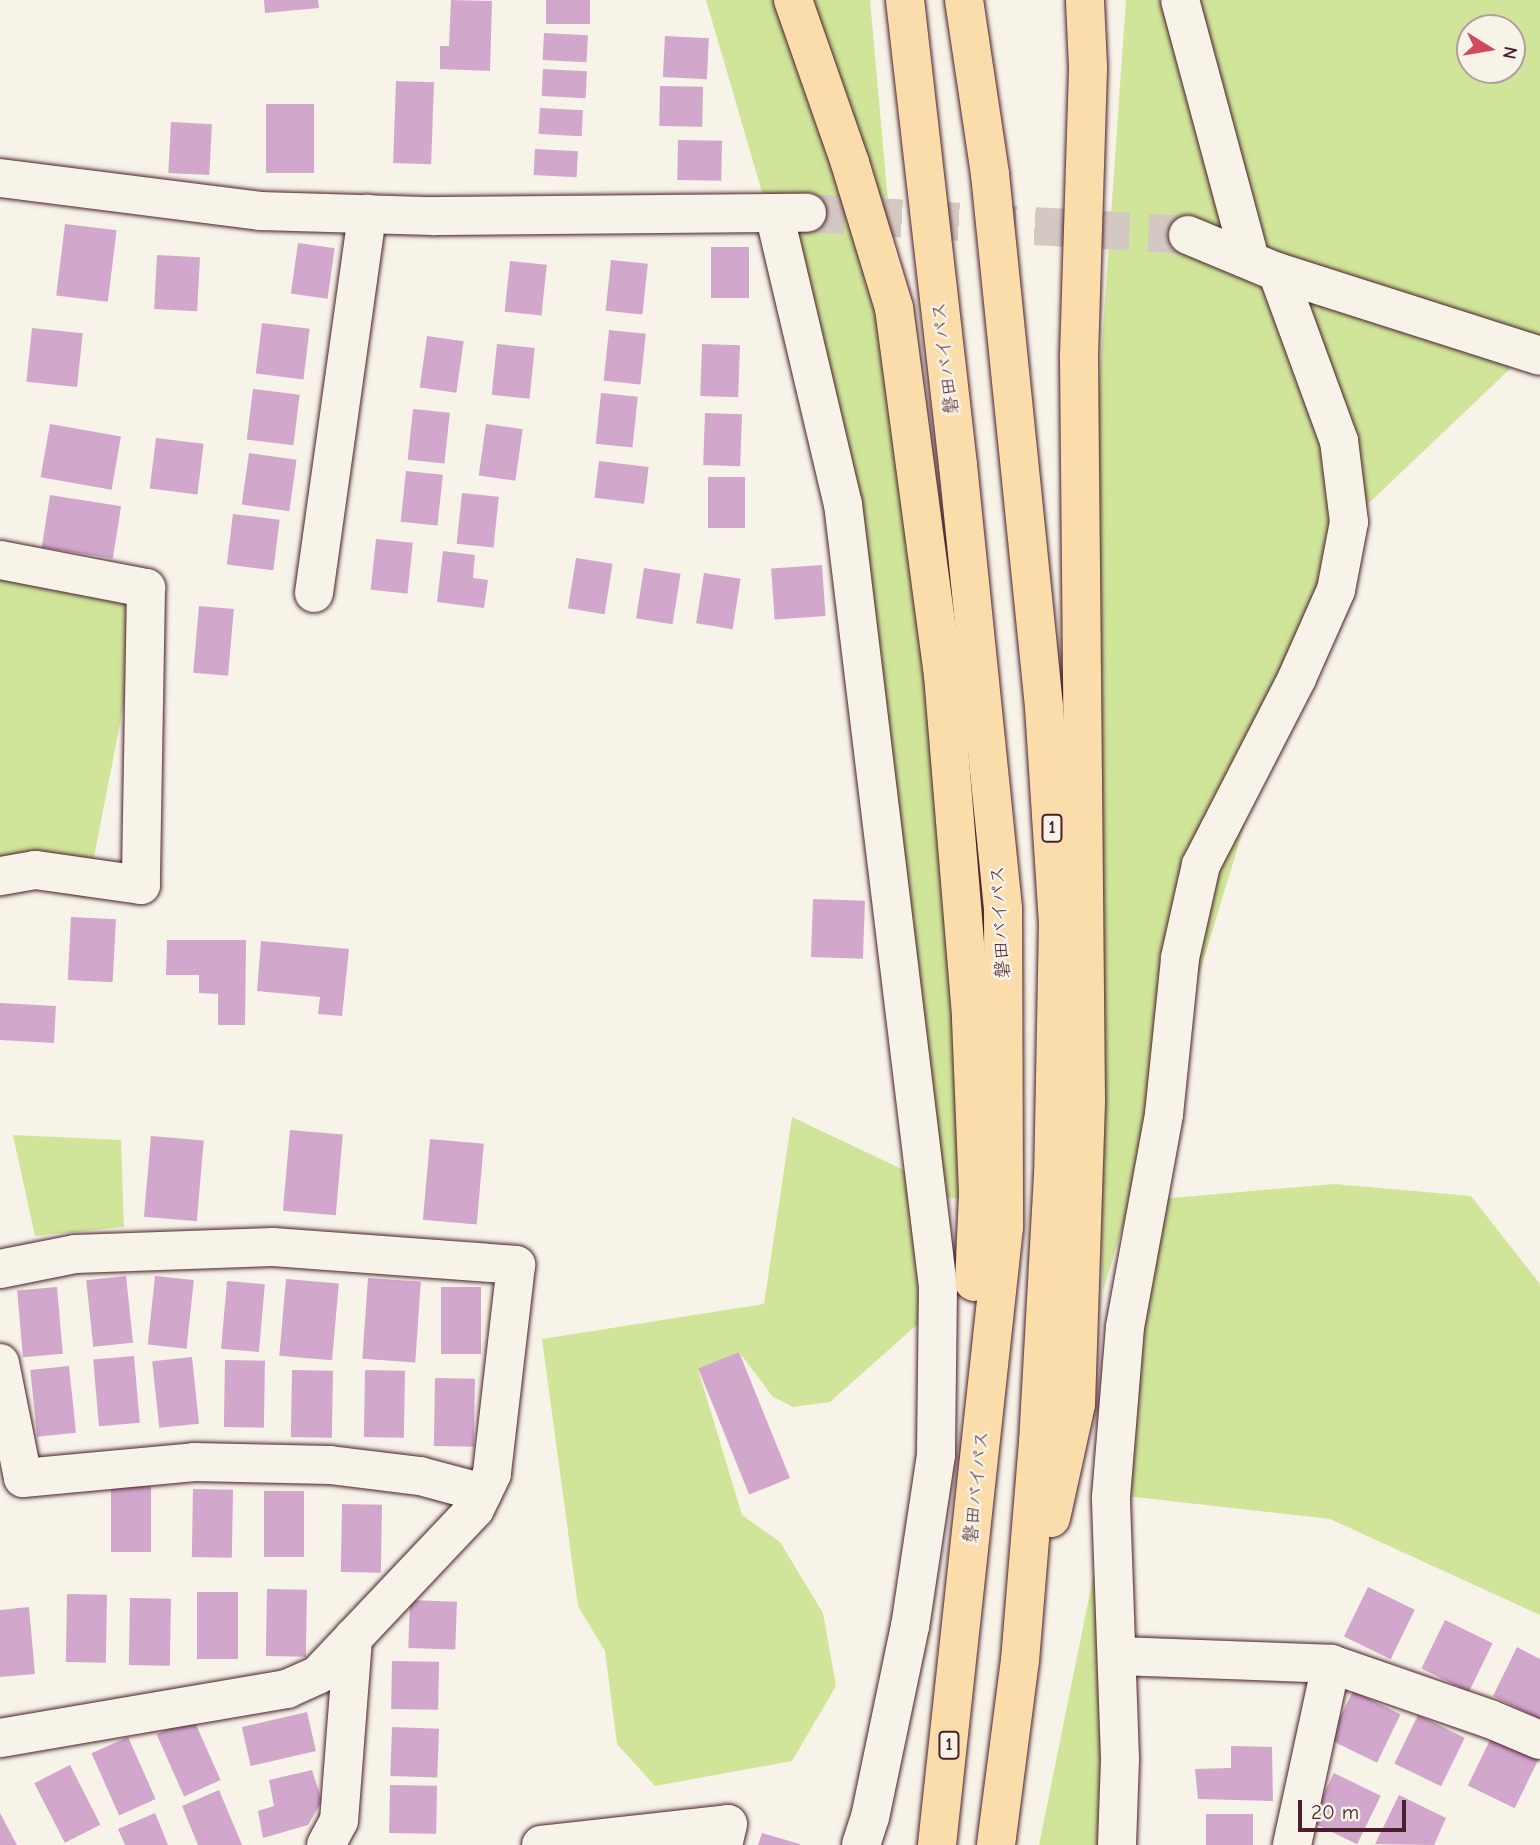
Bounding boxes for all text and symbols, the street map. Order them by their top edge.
north arrow [1456,14,1526,84]
text: N [1498,44,1522,61]
street label: 磐田バイパス [928,300,964,416]
road number: 1 [1040,814,1064,842]
street label: 磐田バイパス [987,864,1015,980]
street label: 磐田バイパス [960,1429,994,1545]
road number: 1 [937,1730,961,1760]
scale bar [1302,1786,1410,1830]
text: 20 m [1311,1800,1359,1824]

